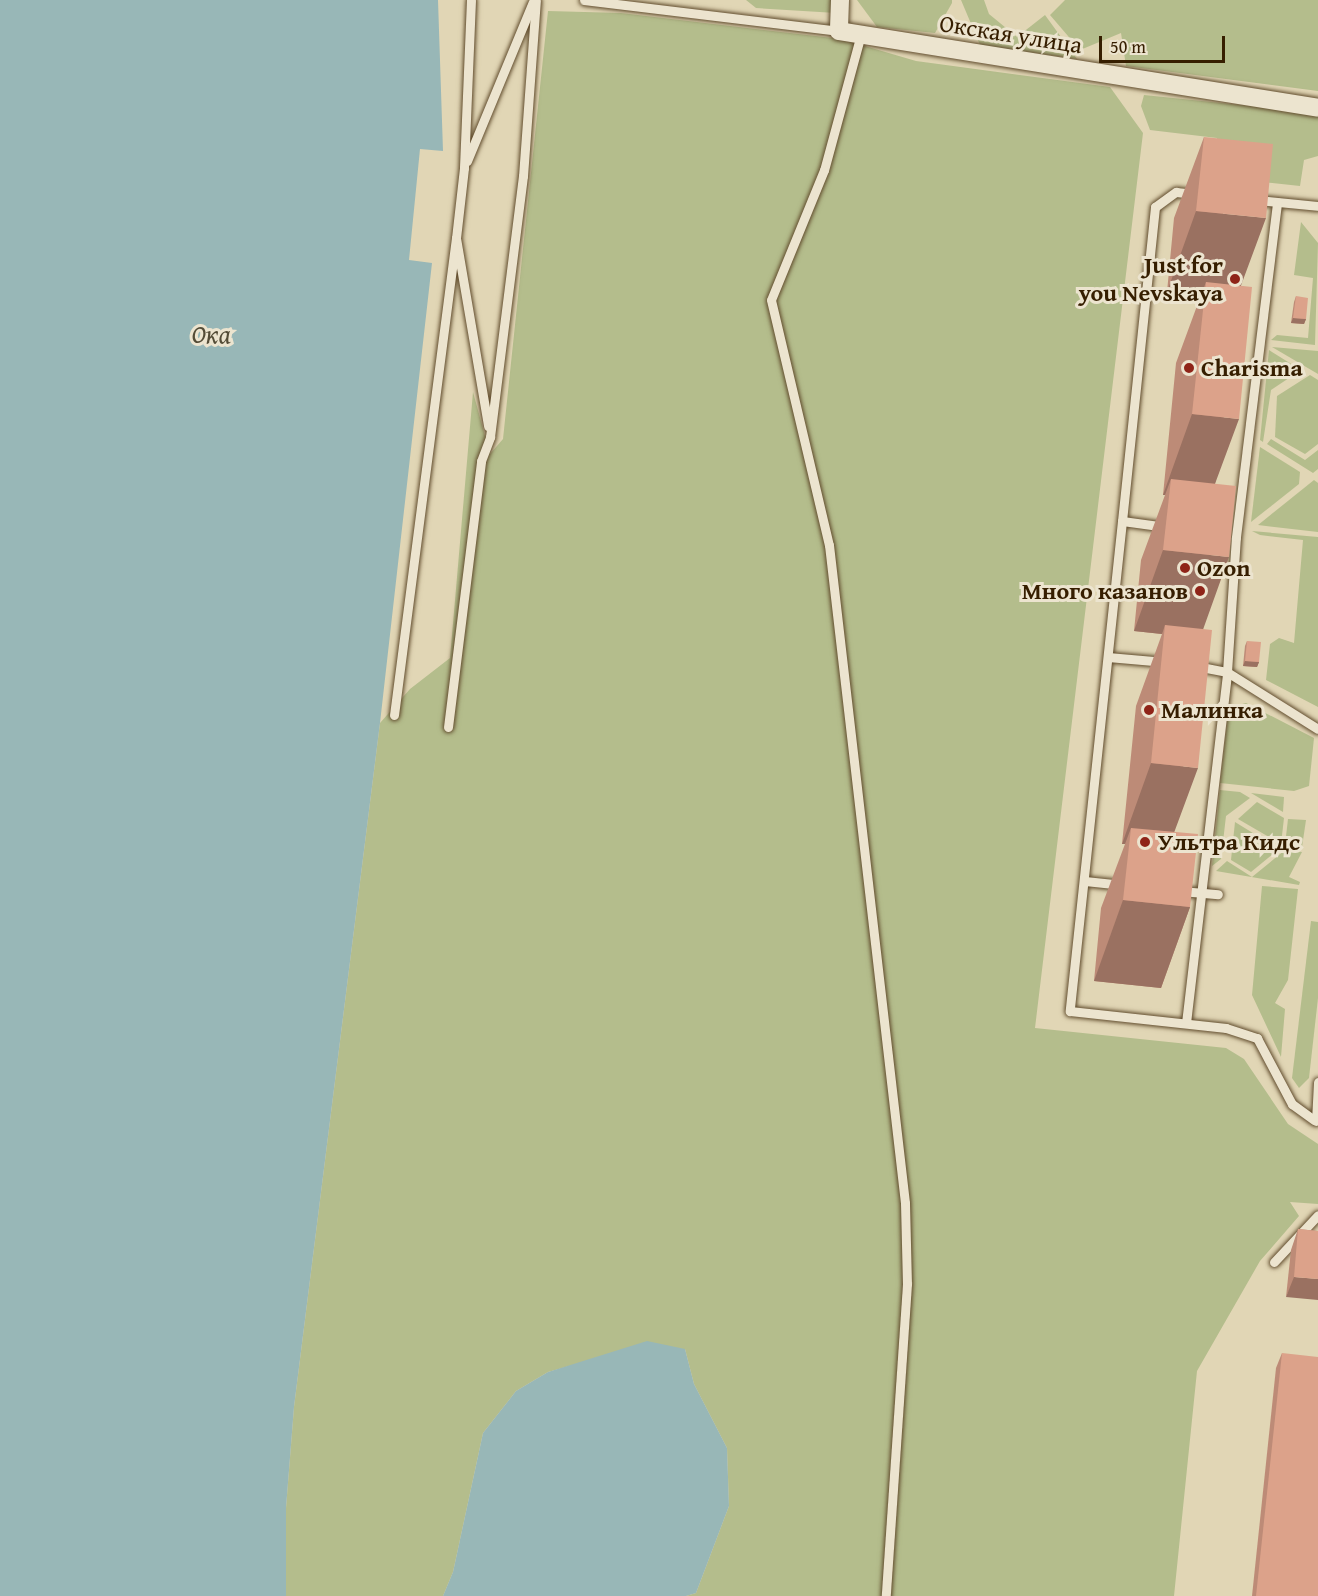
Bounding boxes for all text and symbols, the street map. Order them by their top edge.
street label: Окская улица [938,9,1084,59]
scale bar [1102,24,1228,62]
text: 50 m [1110,33,1146,60]
place label: Just for you Nevskaya [1079,251,1223,307]
marker: Just for you Nevskaya [1228,272,1242,286]
water label: Ока [191,318,231,350]
place label: Charisma [1201,354,1303,382]
marker: Charisma [1182,361,1196,375]
place label: Ozon [1197,554,1250,582]
marker: Ozon [1178,561,1192,575]
place label: Много казанов [1022,577,1188,605]
marker: Много казанов [1193,584,1207,598]
place label: Малинка [1161,696,1263,724]
marker: Малинка [1142,703,1156,717]
place label: Ультра Кидс [1158,828,1300,856]
marker: Ультра Кидс [1136,833,1154,851]

